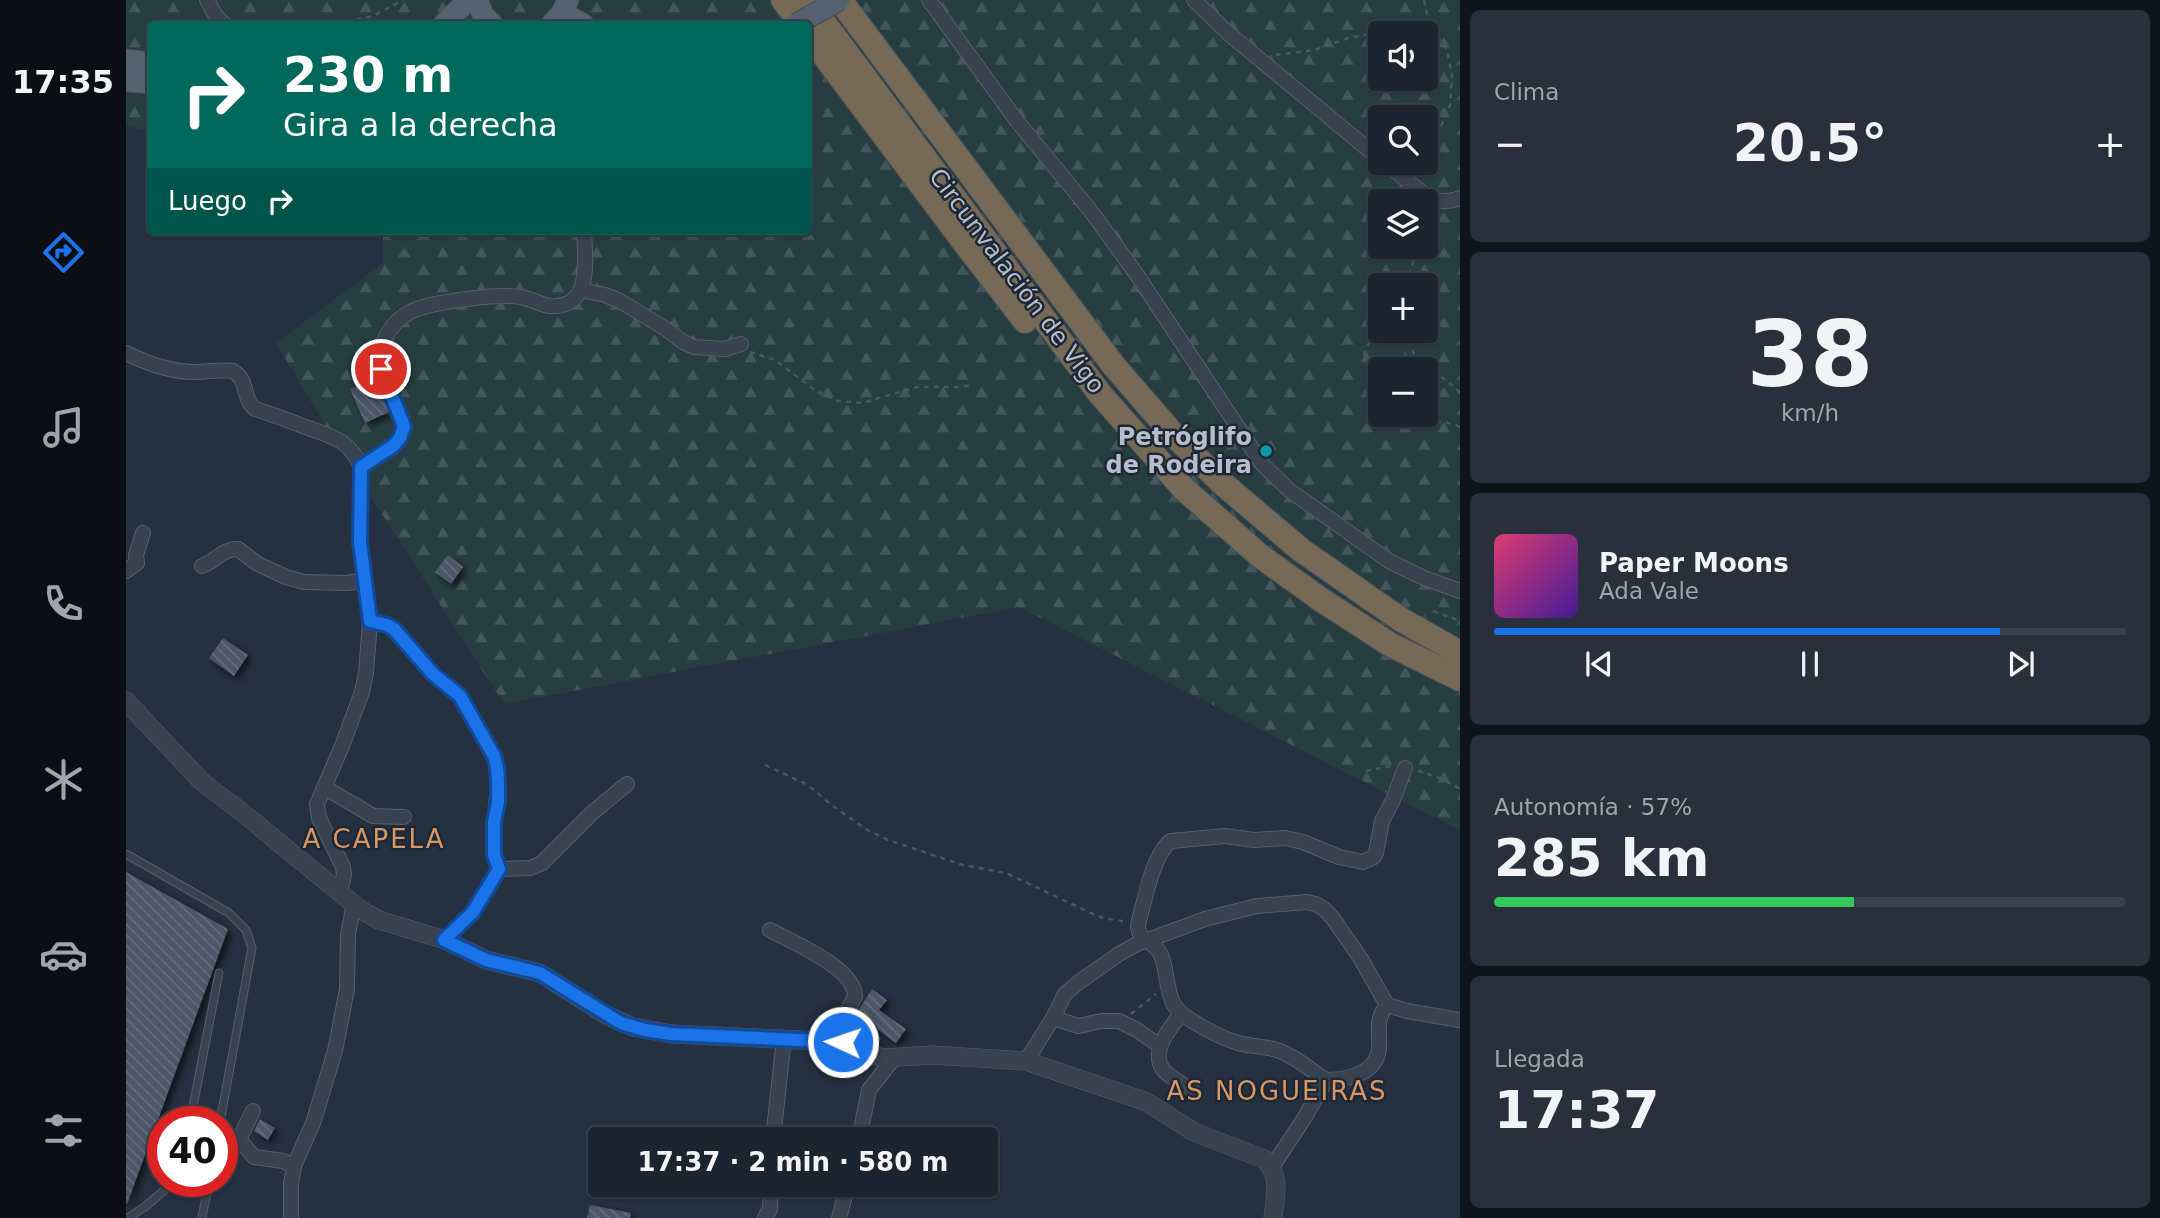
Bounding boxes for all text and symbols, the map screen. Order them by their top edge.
map controls [1368,21,1438,427]
button: sound [1368,21,1438,91]
text: 230 m [283,47,453,104]
icon: right [168,49,259,140]
text: 17:35 [12,63,114,101]
text: Clima [1494,79,1559,105]
button: search [1368,105,1438,175]
text: Gira a la derecha [283,106,558,144]
text: 20.5° [1733,113,1887,173]
text: − [1494,122,1526,166]
text: + [2094,122,2126,166]
street label: Circunvalación de Vigo [923,163,1111,399]
icon: right [261,182,299,220]
text: Luego [168,186,247,216]
button: layers [1368,189,1438,259]
icon: directions [39,228,88,277]
button: + [1368,273,1438,343]
text: 38 [1747,302,1873,407]
pin [351,339,411,399]
icon: arrive [362,350,400,388]
button: − [1368,357,1438,427]
text: km/h [1781,400,1839,426]
icon: music [39,403,88,452]
place label: Petróglifo de Rodeira [1106,423,1252,479]
marker: Petróglifo de Rodeira [1258,443,1274,459]
text: Paper Moons [1599,548,1789,578]
text: Ada Vale [1599,578,1699,604]
icon: phone [39,579,88,628]
icon: previous [1580,645,1618,683]
icon: pause [1791,645,1829,683]
icon: next [2002,645,2040,683]
icon: climate [39,755,88,804]
text: Autonomía · 57% [1494,794,1692,820]
district label: A CAPELA [303,824,445,854]
text: 285 km [1494,828,1709,888]
icon: car [39,930,88,979]
position arrow [806,1005,880,1079]
text: Llegada [1494,1046,1585,1072]
district label: AS NOGUEIRAS [1166,1076,1388,1106]
text: 17:37 [1494,1080,1660,1140]
icon: filters [39,1106,88,1155]
speed limit sign: 40 [147,1106,238,1197]
text: 17:37 · 2 min · 580 m [638,1147,948,1177]

